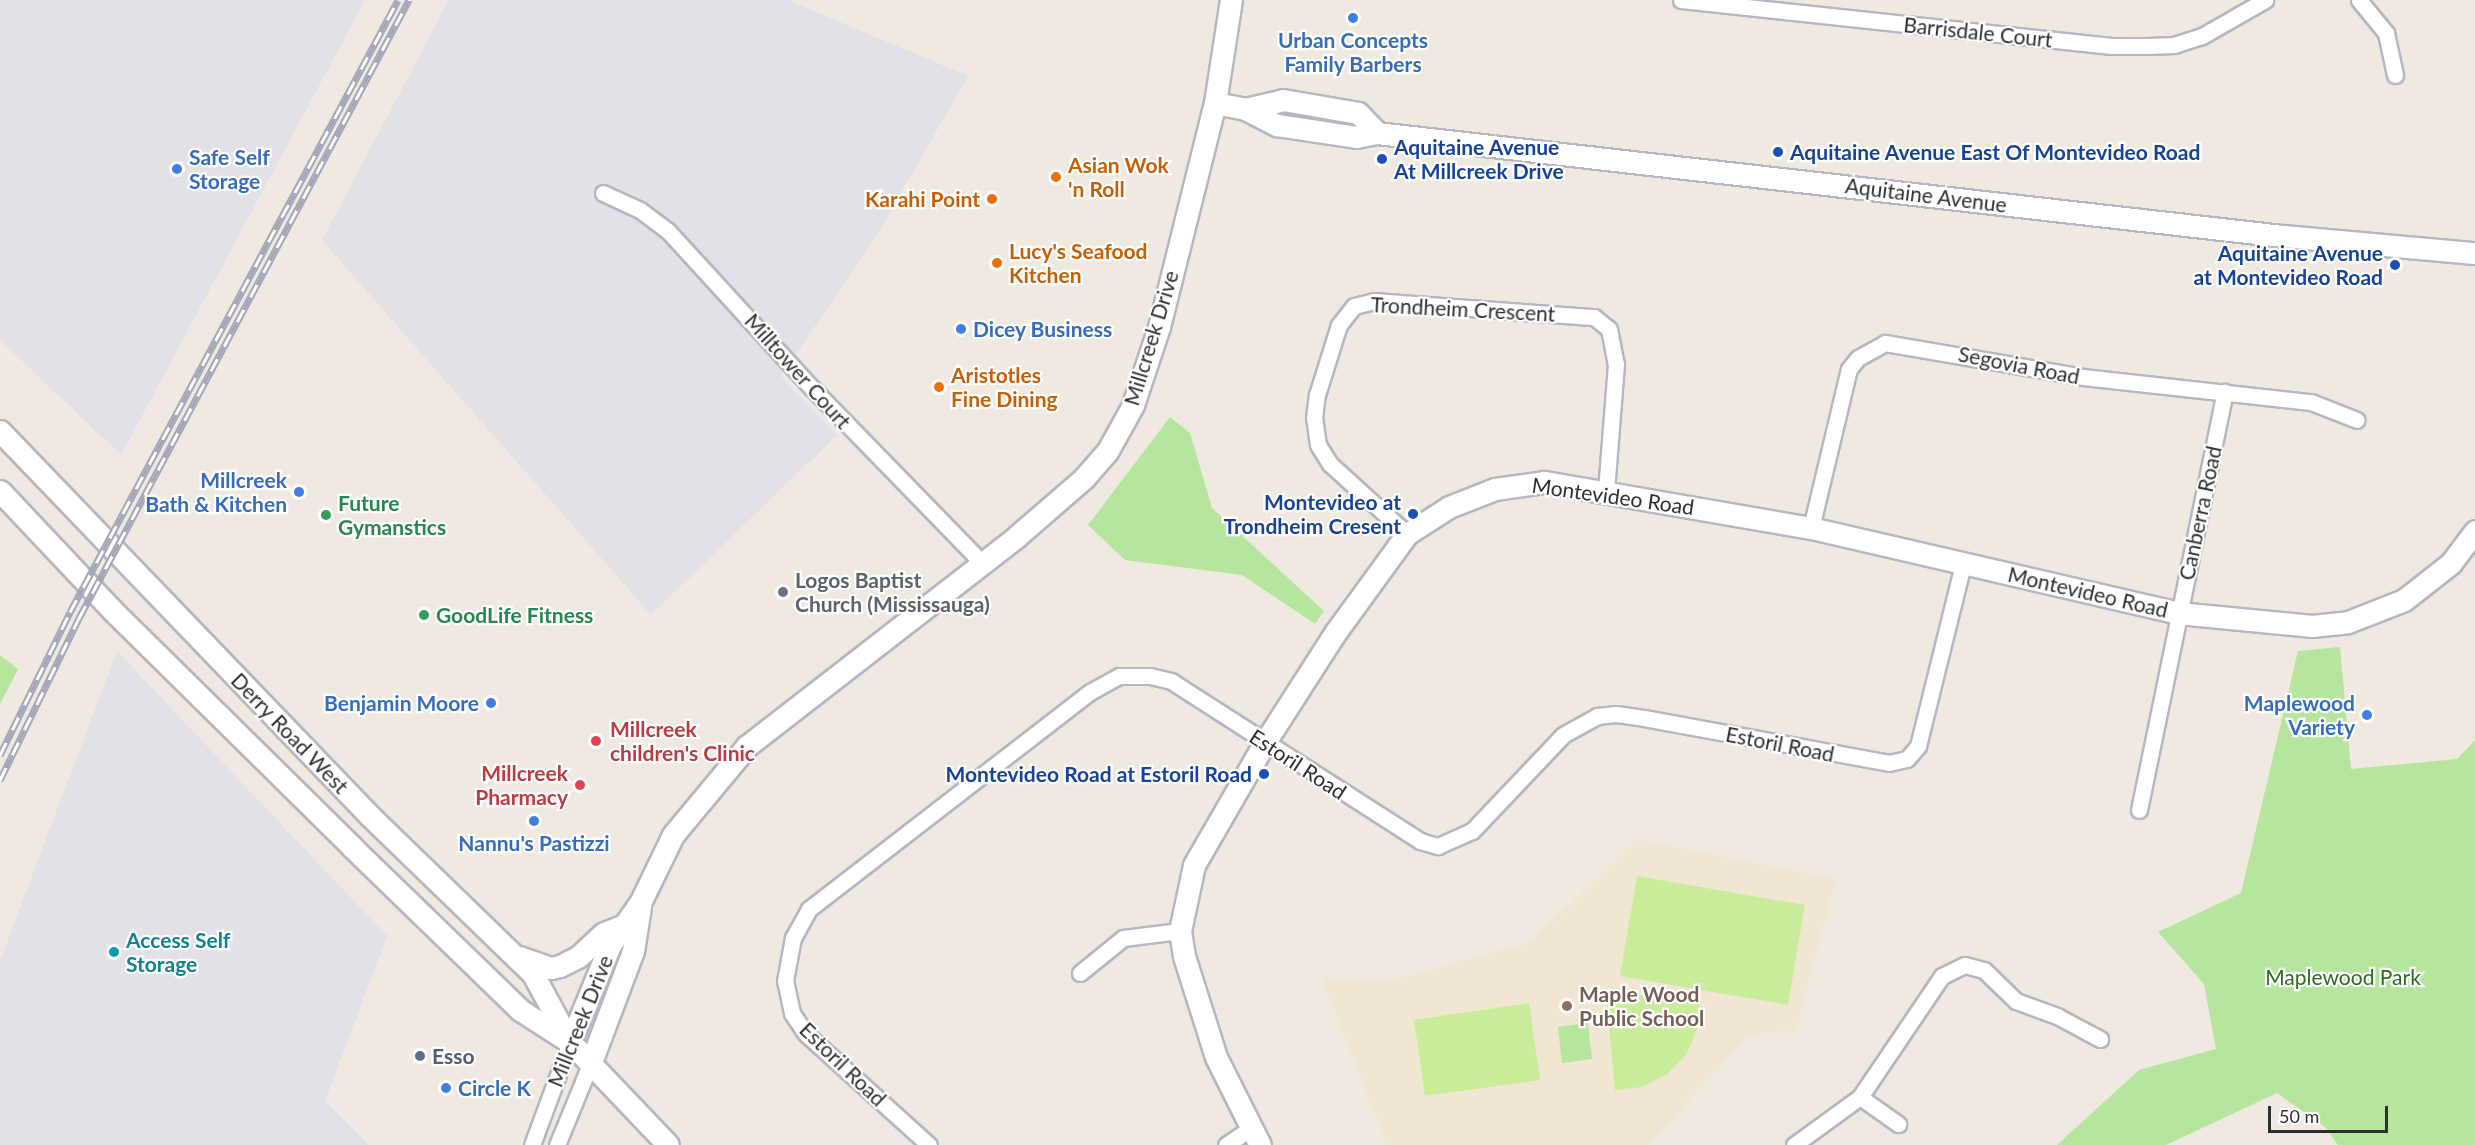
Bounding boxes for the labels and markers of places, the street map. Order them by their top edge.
marker: Urban Concepts Family Barbers [1346,11,1360,25]
place label: Urban Concepts Family Barbers [1278,27,1428,77]
place label: Aquitaine Avenue At Millcreek Drive [1394,134,1564,184]
place label: Aquitaine Avenue East Of Montevideo Road [1790,139,2202,165]
place label: Safe Self Storage [189,144,270,194]
marker: Aquitaine Avenue East Of Montevideo Road [1771,145,1785,159]
place label: Asian Wok 'n Roll [1068,152,1169,202]
marker: Aquitaine Avenue At Millcreek Drive [1375,152,1389,166]
marker: Safe Self Storage [170,162,184,176]
marker: Asian Wok 'n Roll [1049,170,1063,184]
place label: Karahi Point [865,186,980,212]
marker: Karahi Point [985,192,999,206]
place label: Lucy's Seafood Kitchen [1009,238,1147,288]
place label: Aquitaine Avenue at Montevideo Road [2193,240,2383,290]
marker: Lucy's Seafood Kitchen [990,256,1004,270]
marker: Aquitaine Avenue at Montevideo Road [2388,258,2402,272]
place label: Dicey Business [973,316,1113,342]
marker: Dicey Business [954,322,968,336]
place label: Aristotles Fine Dining [951,362,1058,412]
marker: Aristotles Fine Dining [932,380,946,394]
place label: Millcreek Bath & Kitchen [145,467,287,517]
marker: Millcreek Bath & Kitchen [292,485,306,499]
place label: Montevideo at Trondheim Cresent [1224,489,1401,539]
place label: Future Gymanstics [338,490,446,540]
marker: Montevideo at Trondheim Cresent [1406,507,1420,521]
marker: Future Gymanstics [319,508,333,522]
place label: Logos Baptist Church (Mississauga) [795,567,990,617]
marker: Logos Baptist Church (Mississauga) [776,585,790,599]
place label: GoodLife Fitness [436,602,593,628]
marker: GoodLife Fitness [417,608,431,622]
place label: Benjamin Moore [324,690,479,716]
place label: Maplewood Variety [2244,690,2355,740]
marker: Benjamin Moore [484,696,498,710]
marker: Maplewood Variety [2360,708,2374,722]
place label: Millcreek children's Clinic [610,716,755,766]
marker: Millcreek children's Clinic [587,732,605,750]
place label: Millcreek Pharmacy [475,760,568,810]
place label: Montevideo Road at Estoril Road [945,761,1252,787]
marker: Montevideo Road at Estoril Road [1257,767,1271,781]
marker: Millcreek Pharmacy [573,778,587,792]
marker: Nannu's Pastizzi [527,814,541,828]
place label: Nannu's Pastizzi [458,830,610,856]
place label: Access Self Storage [126,927,230,977]
marker: Access Self Storage [107,945,121,959]
place label: Maple Wood Public School [1579,981,1704,1031]
marker: Maple Wood Public School [1560,999,1574,1013]
place label: Esso [432,1043,474,1069]
marker: Esso [413,1049,427,1063]
place label: Circle K [458,1075,531,1101]
marker: Circle K [439,1081,453,1095]

